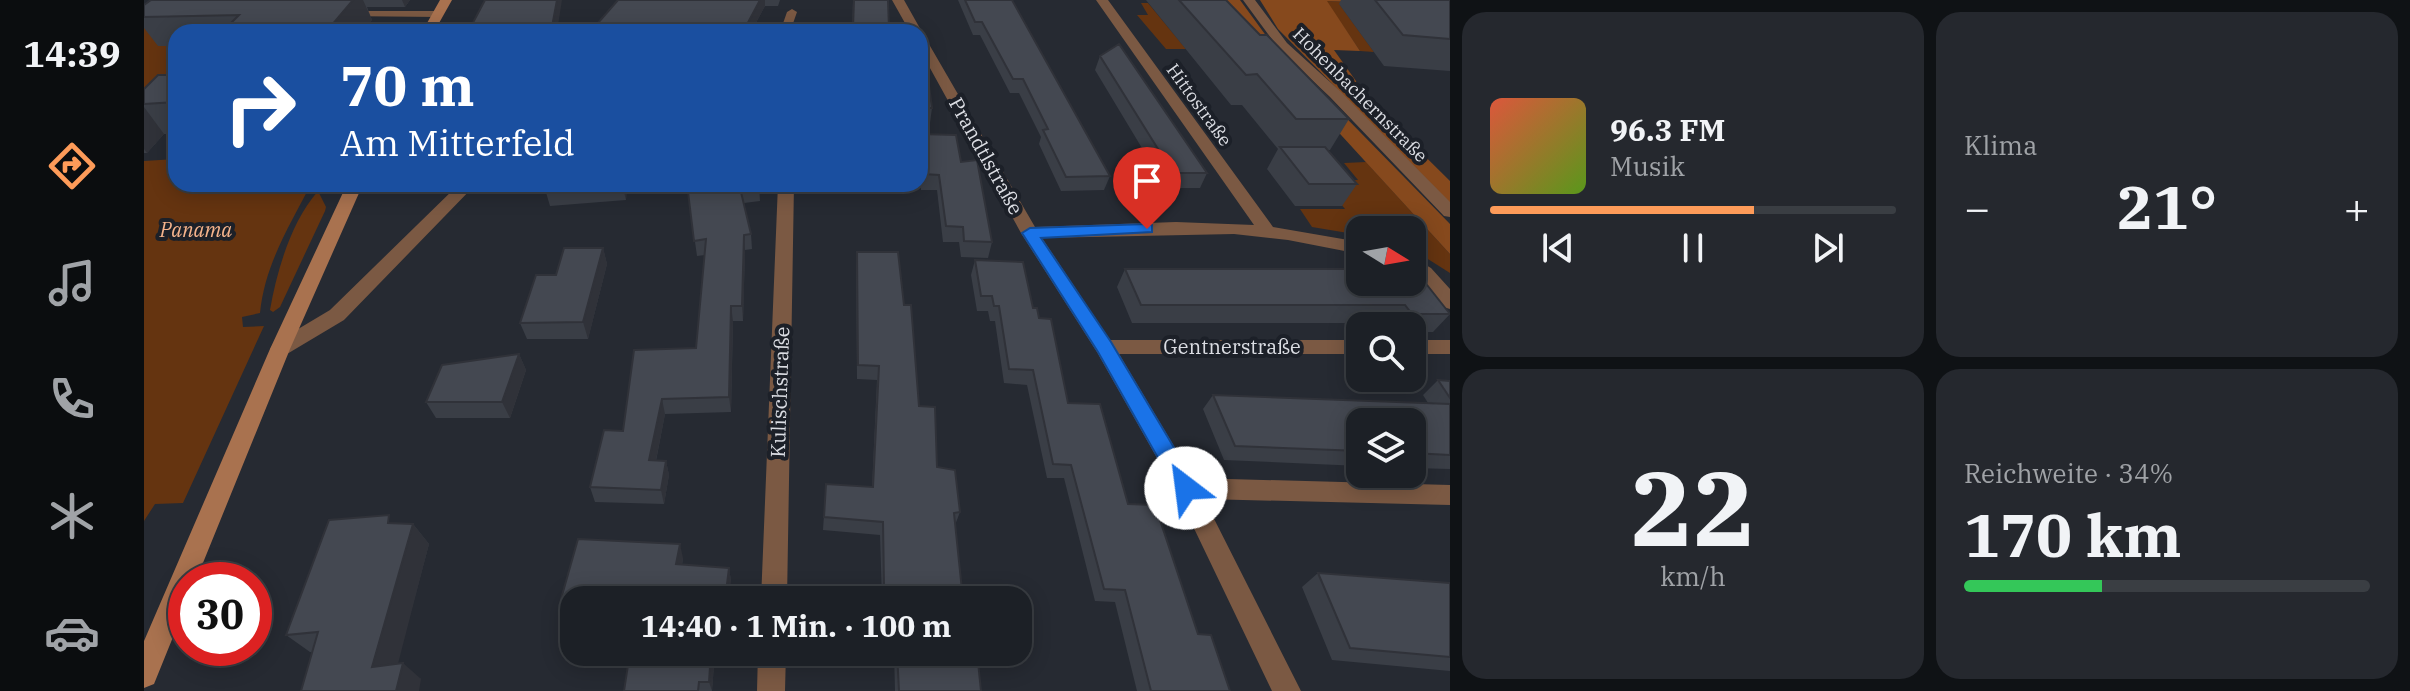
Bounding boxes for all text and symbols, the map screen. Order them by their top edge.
street label: Hohenbachernstraße [1288,22,1433,167]
text: 14:39 [23,30,121,77]
text: 70 m [340,49,475,121]
icon: right [208,56,312,160]
street label: Hittostraße [1162,59,1237,151]
street label: Prandtlstraße [943,92,1030,219]
text: 96.3 FM [1610,110,1725,149]
text: Am Mitterfeld [340,119,575,166]
text: Klima [1964,128,2037,162]
icon: directions [44,138,100,194]
pin [1113,147,1181,229]
text: Musik [1610,149,1685,183]
icon: arrive [1125,159,1169,203]
text: 21° [2117,167,2217,246]
text: − [1964,179,1990,236]
text: + [2344,179,2370,236]
park label: Panama [159,216,232,243]
north arrow [1346,216,1426,296]
map controls [1346,216,1426,488]
icon: previous [1536,226,1580,270]
icon: pause [1671,226,1715,270]
icon: next [1806,226,1850,270]
icon: music [44,255,100,311]
button: search [1346,312,1426,392]
street label: Kulischstraße [764,326,795,458]
street label: Gentnerstraße [1163,333,1301,360]
icon: phone [44,371,100,427]
button: layers [1346,408,1426,488]
text: 22 [1631,439,1755,575]
position arrow [1144,446,1228,530]
text: Reichweite · 34% [1964,456,2173,490]
icon: climate [44,488,100,544]
text: 170 km [1964,495,2182,574]
text: km/h [1660,559,1726,593]
speed limit sign: 30 [168,562,272,666]
icon: car [44,605,100,661]
text: 14:40 · 1 Min. · 100 m [641,606,951,645]

